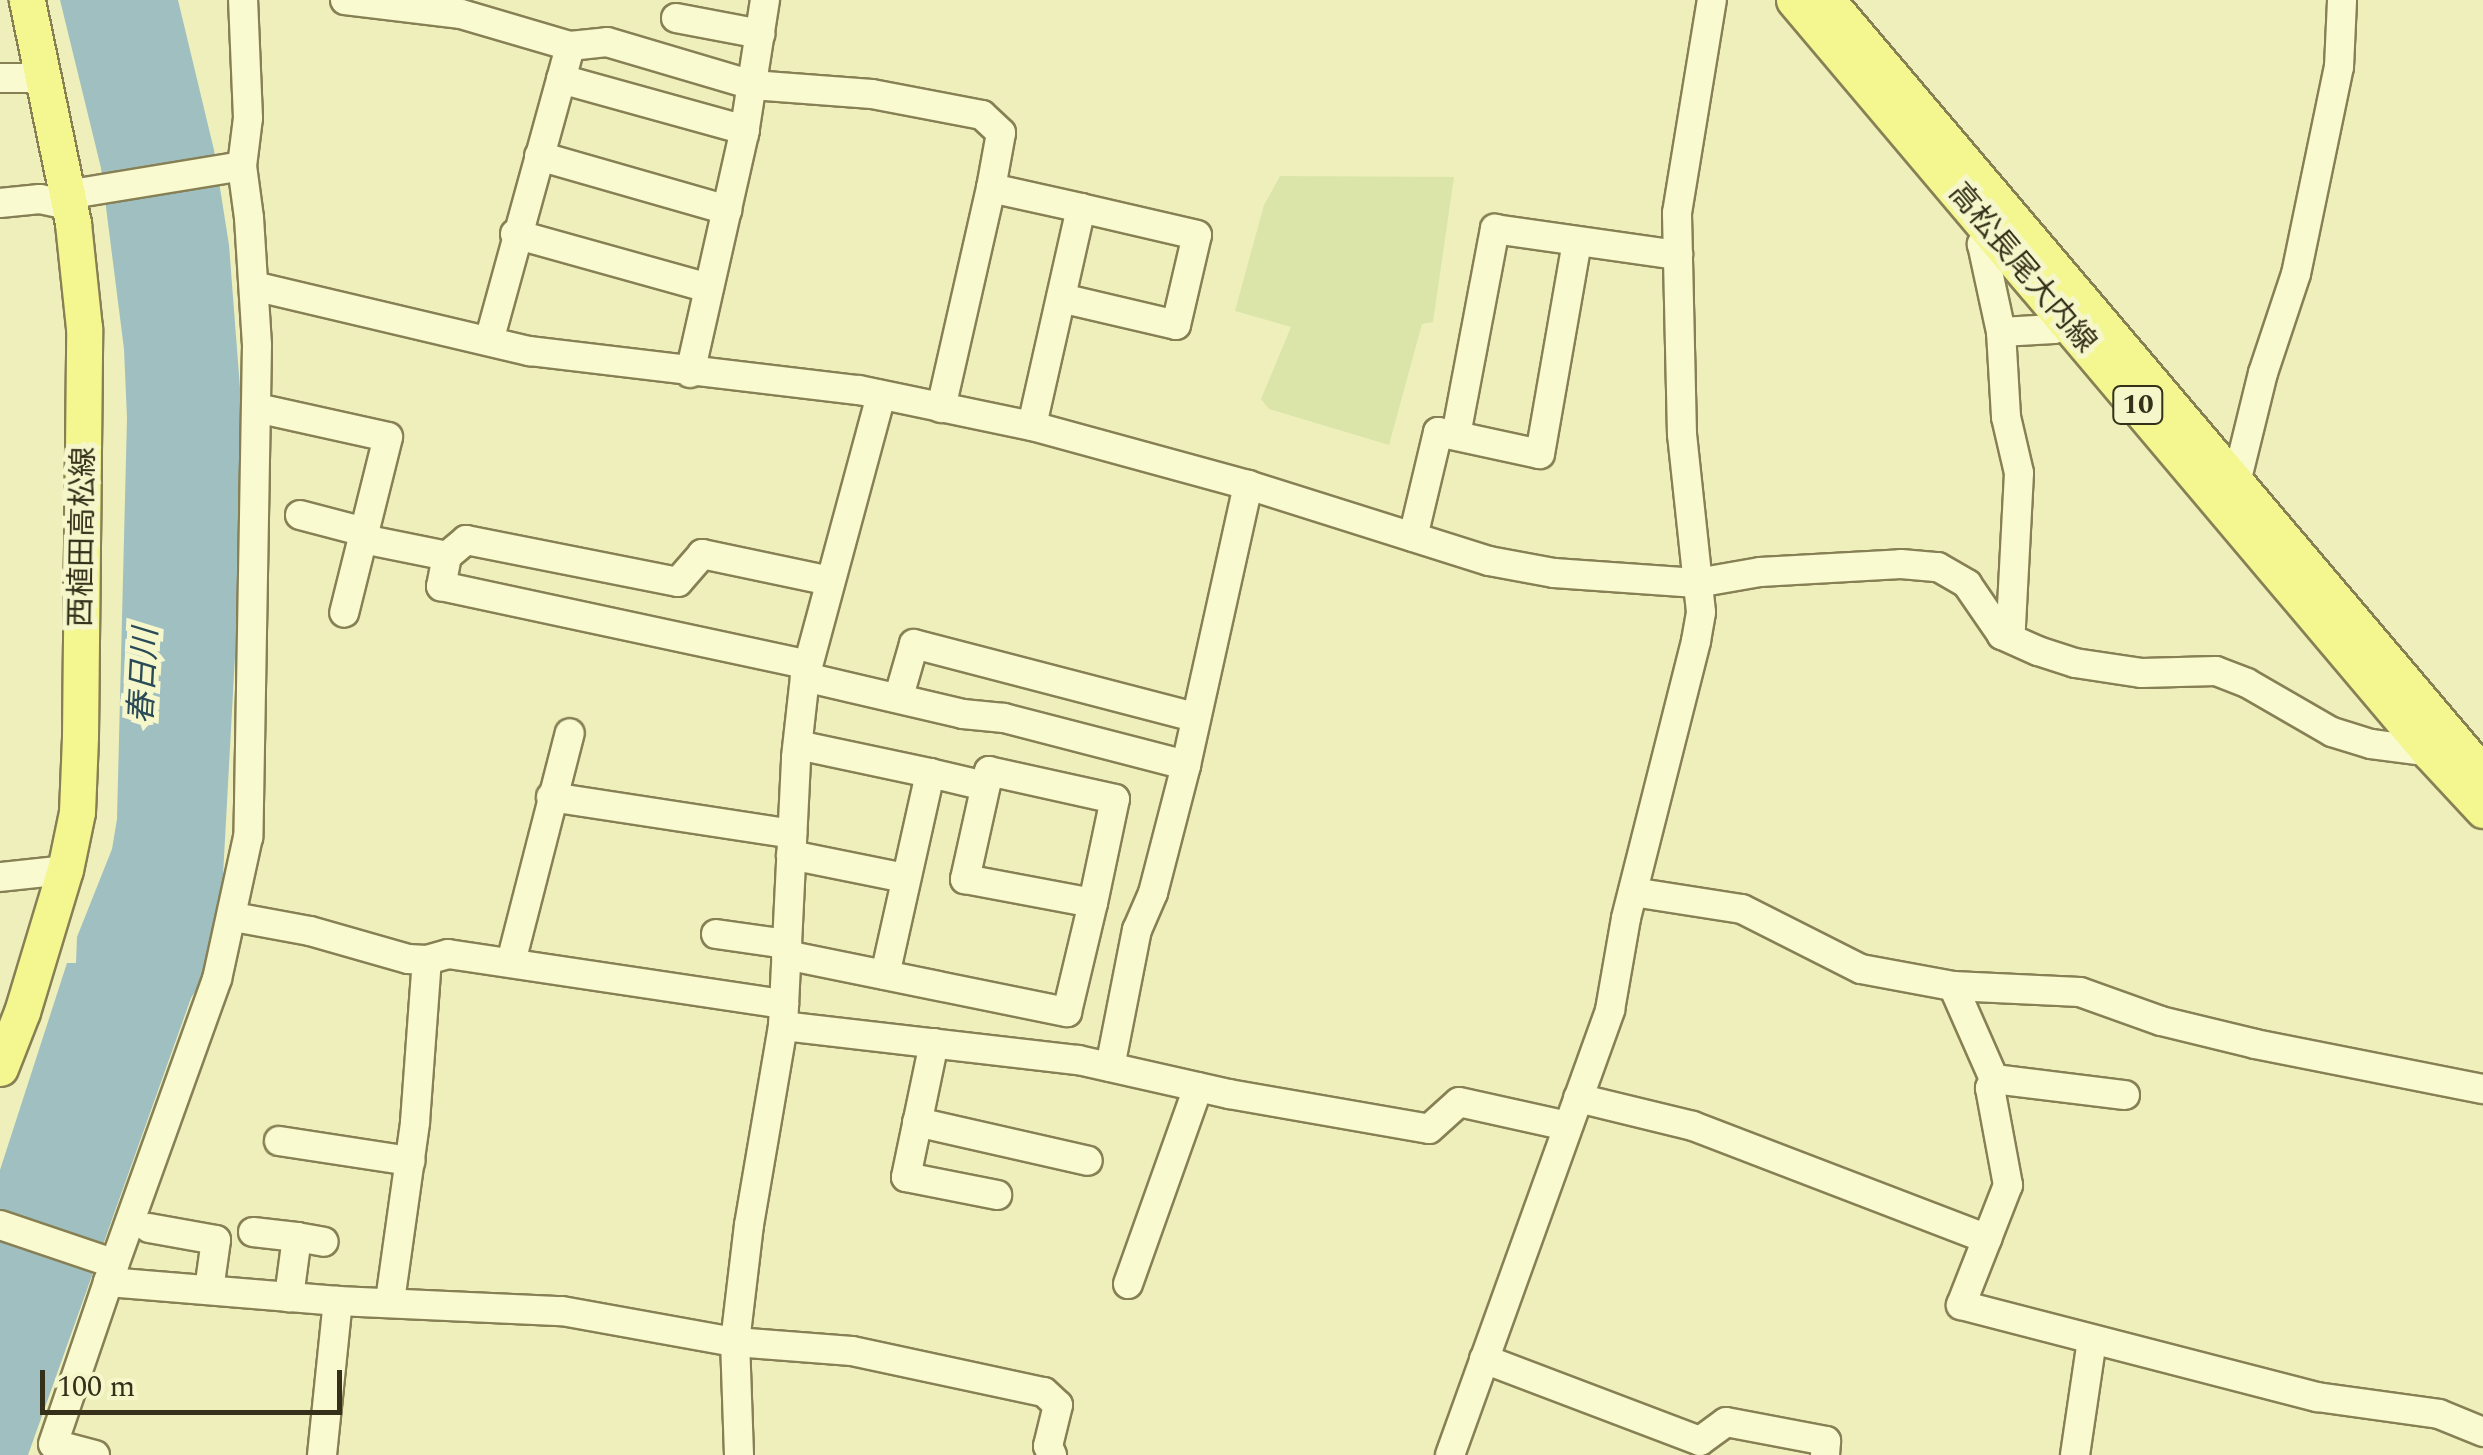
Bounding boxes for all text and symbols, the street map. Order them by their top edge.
street label: 高松長尾大内線 [1941,176,2103,360]
road number: 10 [2110,382,2166,428]
street label: 西植田高松線 [63,447,103,627]
water label: 春日川 [123,627,167,725]
scale bar [45,1350,348,1412]
text: 100 m [57,1364,135,1410]

